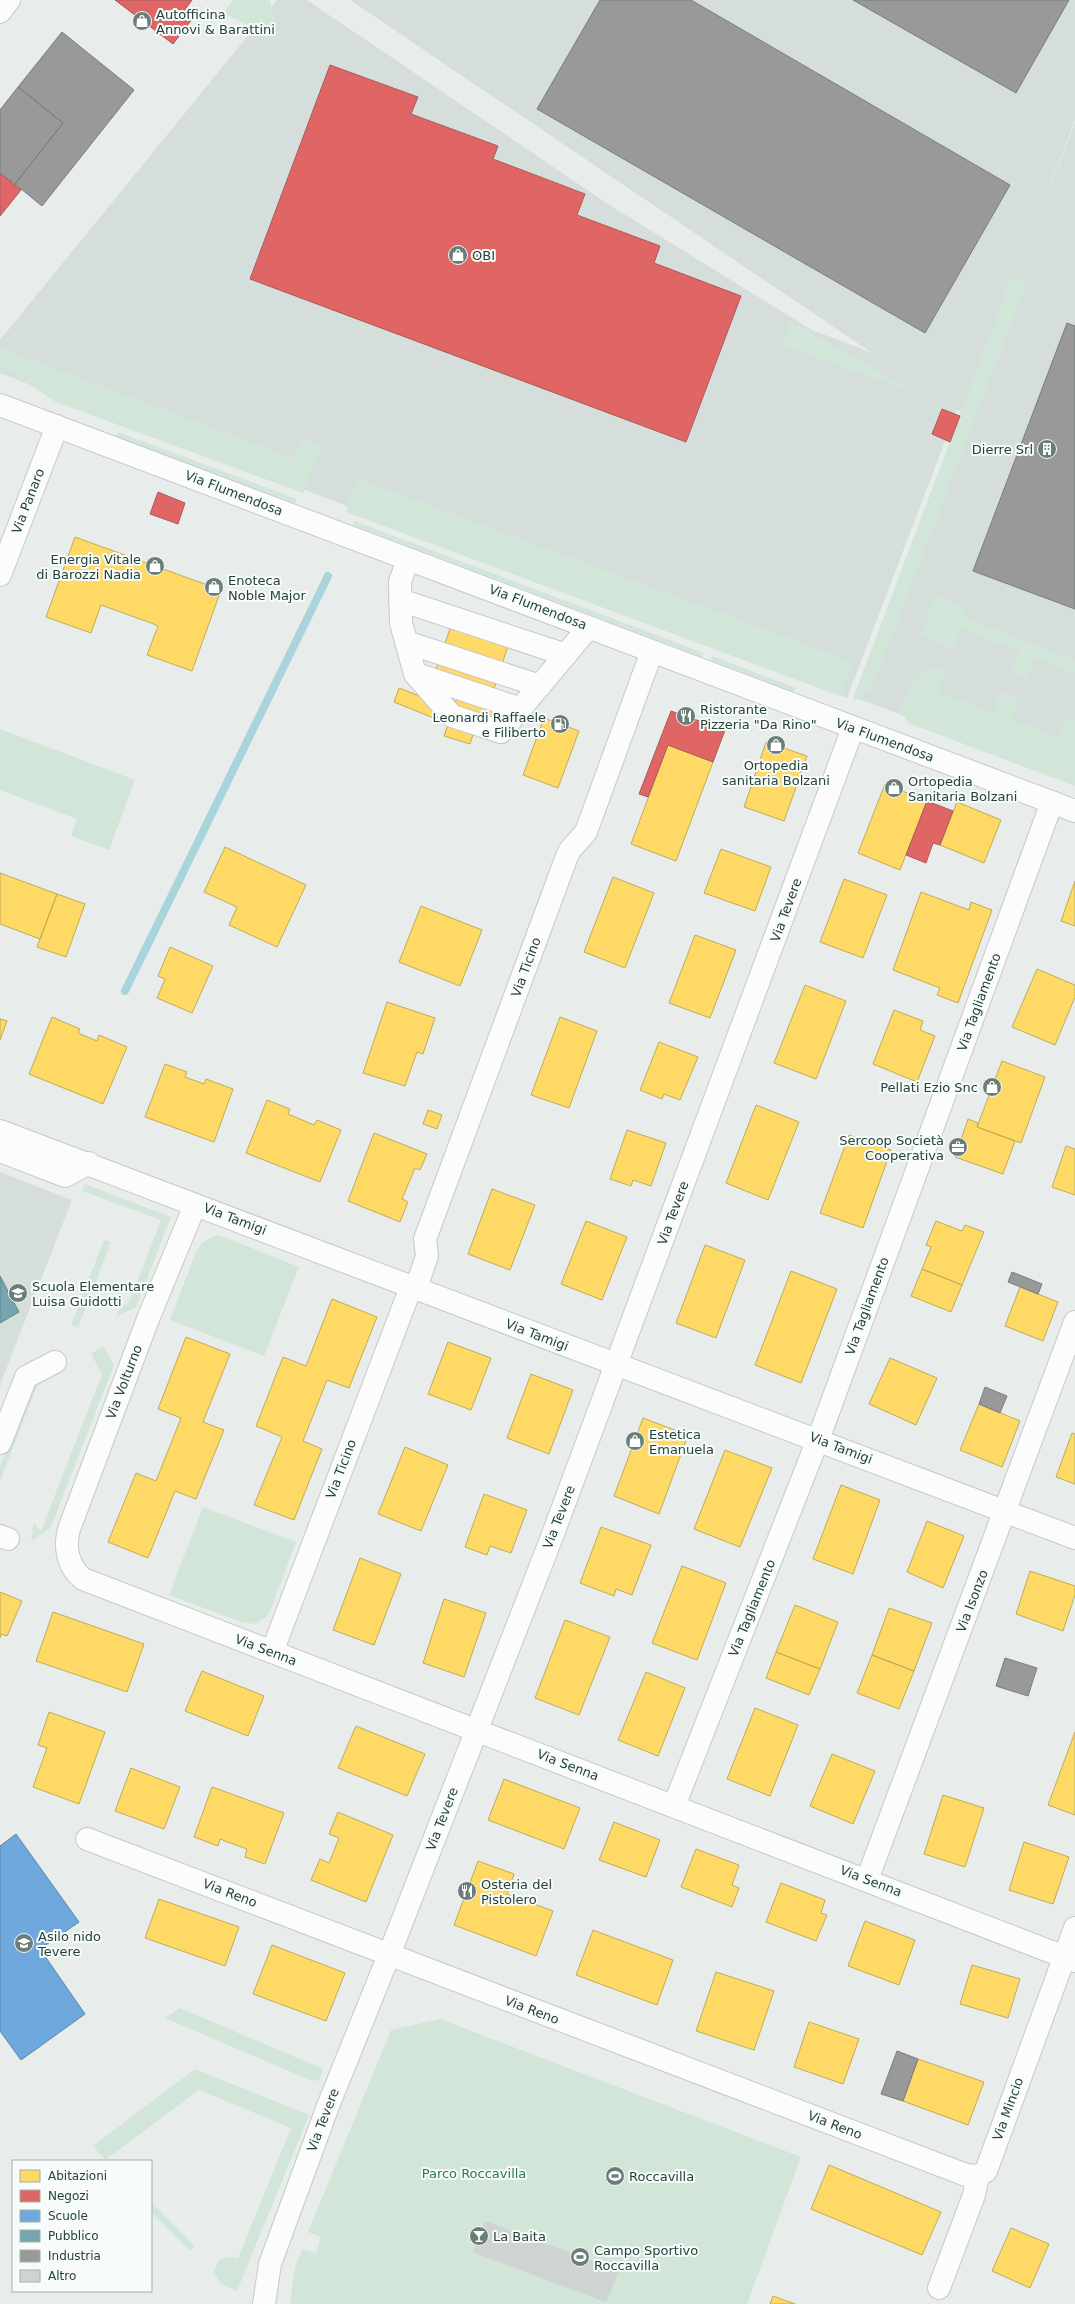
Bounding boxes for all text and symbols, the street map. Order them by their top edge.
place label: Autofficina Annovi & Barattini [156,7,275,37]
shop icon: Autofficina Annovi & Barattini [131,10,153,32]
shop icon: OBI [447,244,469,266]
place label: OBI [472,248,495,263]
building icon: Dierre Srl [1036,438,1058,460]
place label: Dierre Srl [972,442,1033,457]
street label: Via Panaro [9,466,47,536]
street label: Via Flumendosa [183,467,285,519]
place label: Energia Vitale di Barozzi Nadia [36,552,141,582]
shop icon: Energia Vitale di Barozzi Nadia [144,555,166,577]
place label: Enoteca Noble Major [228,573,306,603]
shop icon: Enoteca Noble Major [203,576,225,598]
street label: Via Flumendosa [487,581,589,633]
place label: Ristorante Pizzeria "Da Rino" [700,702,817,732]
restaurant icon: Ristorante Pizzeria "Da Rino" [675,705,697,727]
place label: Leonardi Raffaele e Filiberto [432,710,546,740]
fuel station icon: Leonardi Raffaele e Filiberto [549,713,571,735]
street label: Via Flumendosa [834,715,936,765]
shop icon: Ortopedia sanitaria Bolzani [765,734,787,756]
place label: Ortopedia sanitaria Bolzani [722,758,830,788]
place label: Ortopedia Sanitaria Bolzani [908,774,1017,804]
shop icon: Ortopedia Sanitaria Bolzani [883,777,905,799]
street label: Via Tevere [768,876,804,944]
street label: Via Ticino [508,935,544,999]
street label: Via Tagliamento [954,951,1004,1053]
shop icon: Pellati Ezio Snc [981,1076,1003,1098]
place label: Pellati Ezio Snc [880,1080,978,1095]
place label: Sercoop Società Cooperativa [839,1133,944,1163]
office icon: Sercoop Società Cooperativa [947,1136,969,1158]
street label: Via Tevere [655,1179,691,1247]
street label: Via Tamigi [201,1200,269,1238]
street label: Via Tagliamento [842,1255,892,1357]
place label: Scuola Elementare Luisa Guidotti [32,1279,154,1309]
school or university icon: Scuola Elementare Luisa Guidotti [7,1282,29,1304]
street label: Via Tamigi [503,1316,571,1354]
street label: Via Volturno [103,1343,145,1421]
place label: Estetica Emanuela [649,1427,714,1457]
street label: Via Tamigi [807,1429,875,1467]
shop icon: Estetica Emanuela [624,1430,646,1452]
street label: Via Ticino [323,1437,359,1501]
street label: Via Tevere [540,1483,578,1551]
street label: Via Tagliamento [726,1557,778,1659]
street label: Via Isonzo [953,1568,991,1634]
street label: Via Senna [233,1631,299,1669]
street label: Via Senna [535,1746,601,1784]
street label: Via Tevere [423,1785,461,1853]
street label: Via Senna [838,1862,904,1900]
street label: Via Reno [201,1876,259,1910]
place label: Osteria del Pistolero [481,1877,552,1907]
restaurant icon: Osteria del Pistolero [456,1880,478,1902]
place label: Asilo nido Tevere [37,1929,101,1959]
school or university icon: Asilo nido Tevere [13,1932,35,1954]
street label: Via Reno [503,1993,561,2027]
street label: Via Mincio [990,2075,1026,2143]
street label: Via Tevere [304,2086,342,2154]
street label: Via Reno [806,2108,864,2142]
legend [12,2160,152,2292]
sports icon: Roccavilla [604,2165,626,2187]
park label: Parco Roccavilla [422,2166,526,2181]
text: Abitazioni [48,2169,107,2183]
place label: Roccavilla [629,2169,694,2184]
text: Negozi [48,2189,89,2203]
text: Scuole [48,2209,88,2223]
bar icon: La Baita [468,2225,490,2247]
text: Pubblico [48,2229,98,2243]
place label: La Baita [493,2229,546,2244]
place label: Campo Sportivo Roccavilla [594,2243,698,2273]
sports icon: Campo Sportivo Roccavilla [569,2246,591,2268]
text: Industria [48,2249,101,2263]
text: Altro [48,2269,76,2283]

